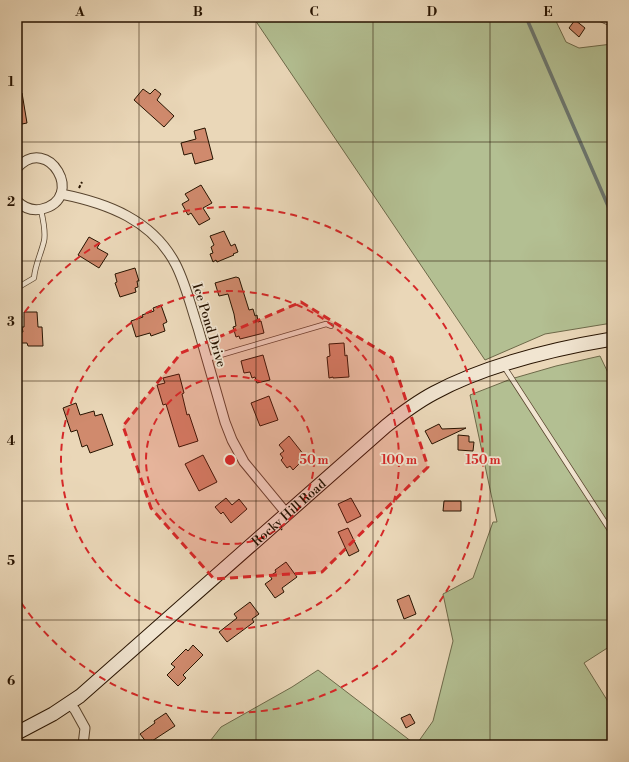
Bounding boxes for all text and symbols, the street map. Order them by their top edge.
text: A [74,4,85,20]
text: B [193,4,203,20]
text: C [309,4,319,20]
text: D [427,4,437,20]
text: E [543,4,553,20]
text: 1 [8,74,15,90]
text: 2 [7,194,15,210]
street label: Ice Pond Drive [189,281,230,370]
text: 3 [7,314,15,330]
text: 4 [7,433,16,449]
centre of rings [223,453,237,467]
text: 50 m [299,453,329,468]
text: 100 m [381,453,417,468]
text: 150 m [466,453,500,468]
street label: Rocky Hill Road [249,476,330,550]
text: 5 [7,553,15,569]
text: 6 [7,673,15,689]

